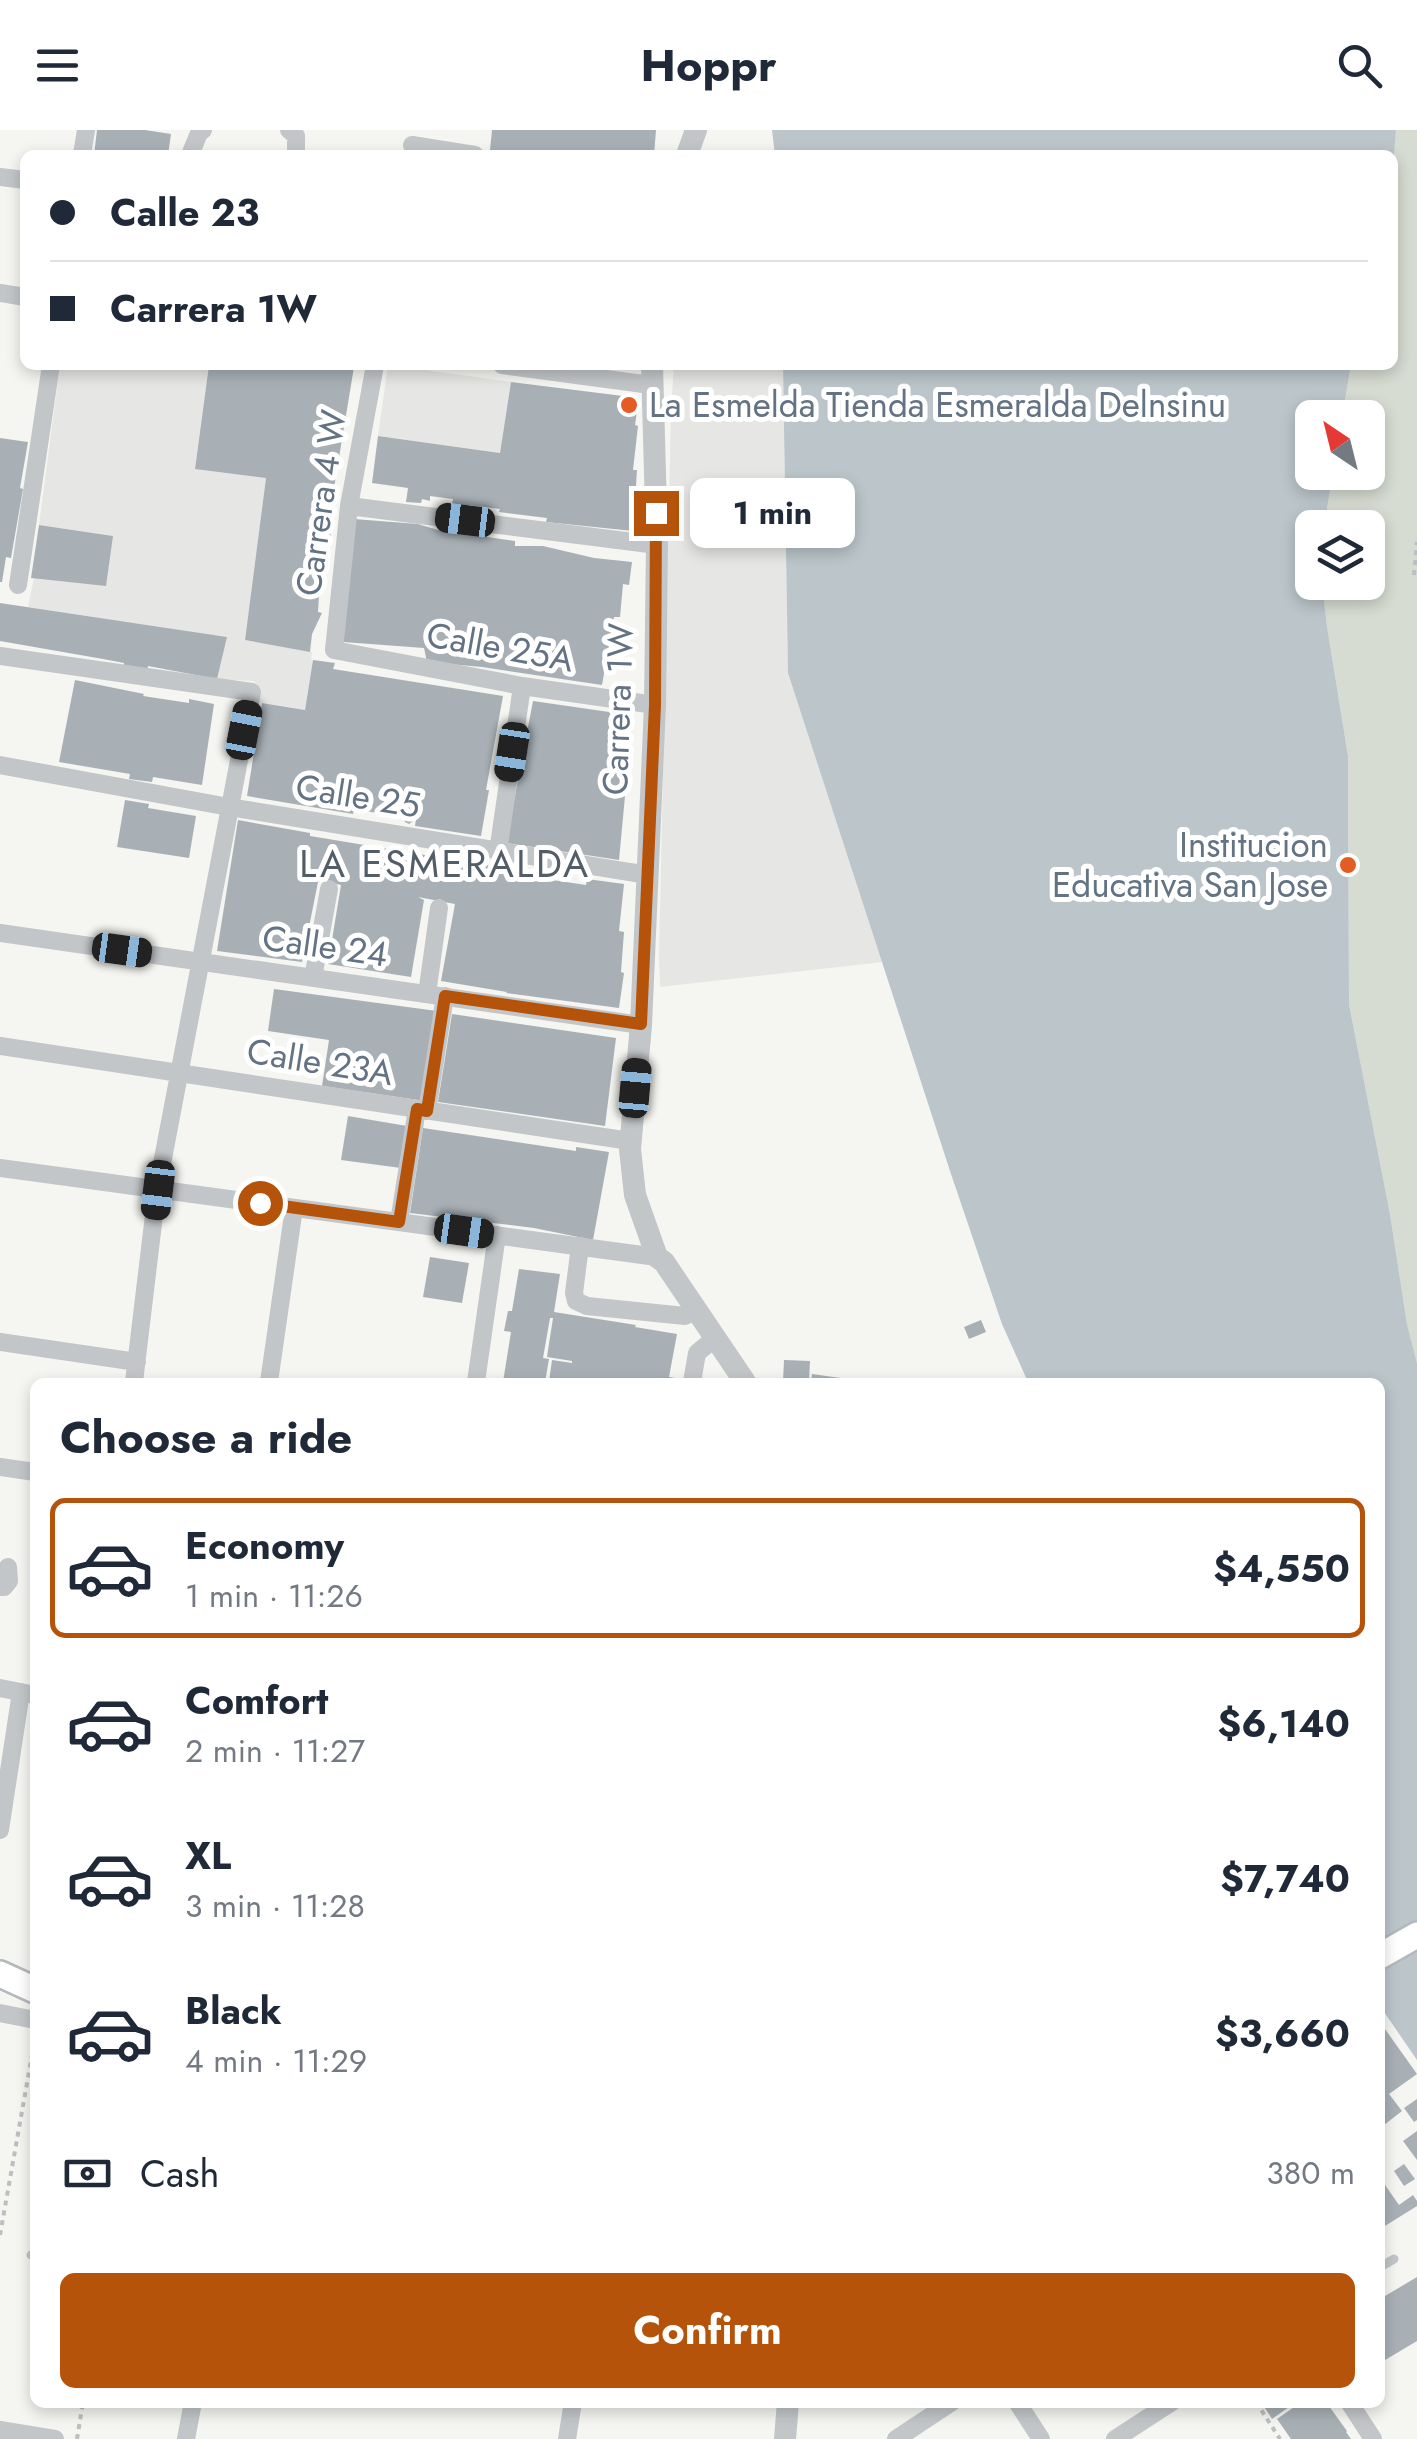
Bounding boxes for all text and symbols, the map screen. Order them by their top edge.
text: Hoppr [641,33,776,98]
icon: menu [30,38,85,93]
icon: search [1332,38,1387,93]
text: Calle 23 [110,185,259,240]
text: Carrera 1W [110,281,317,336]
place label: La Esmelda Tienda Esmeralda Delnsinu [649,380,1226,430]
marker: La Esmelda Tienda Esmeralda Delnsinu [618,394,640,416]
north arrow [1295,400,1385,490]
map controls [1295,400,1385,600]
street label: Carrera 4 W [283,406,359,599]
callout: 1 min [691,478,856,548]
text: 1 min [733,490,812,536]
route end [634,491,679,536]
car [433,501,497,539]
button: layers [1295,510,1385,600]
street label: Calle 25A [423,610,577,684]
street label: Carrera 1W [590,622,646,796]
car [224,698,264,762]
car [492,720,532,784]
street label: Calle 25 [292,762,424,830]
place label: Institucion Educativa San Jose [1052,820,1328,910]
district label: LA ESMERALDA [299,836,591,891]
marker: Institucion Educativa San Jose [1337,854,1359,876]
street label: Calle 24 [259,912,391,980]
car [90,931,154,969]
street label: Calle 23A [243,1026,397,1098]
car [617,1057,653,1119]
car [139,1158,177,1222]
route start [238,1181,283,1226]
car [432,1212,496,1250]
text: Choose a ride [60,1405,352,1470]
text: Economy [185,1518,344,1573]
icon: car [65,1523,155,1613]
text: $4,550 [1213,1541,1350,1596]
text: 1 min · 11:26 [185,1573,363,1619]
text: Comfort [185,1673,328,1728]
icon: car [65,1678,155,1768]
text: $6,140 [1218,1696,1350,1751]
text: 2 min · 11:27 [185,1728,365,1774]
text: XL [185,1828,231,1883]
icon: car [65,1833,155,1923]
text: $7,740 [1220,1851,1350,1906]
text: 3 min · 11:28 [185,1883,365,1929]
text: Black [185,1983,282,2038]
icon: car [65,1988,155,2078]
text: $3,660 [1215,2006,1350,2061]
text: 4 min · 11:29 [185,2038,367,2084]
icon: cash [60,2146,115,2201]
text: Cash [140,2146,220,2201]
text: 380 m [1266,2150,1355,2196]
button: Confirm [60,2273,1355,2388]

